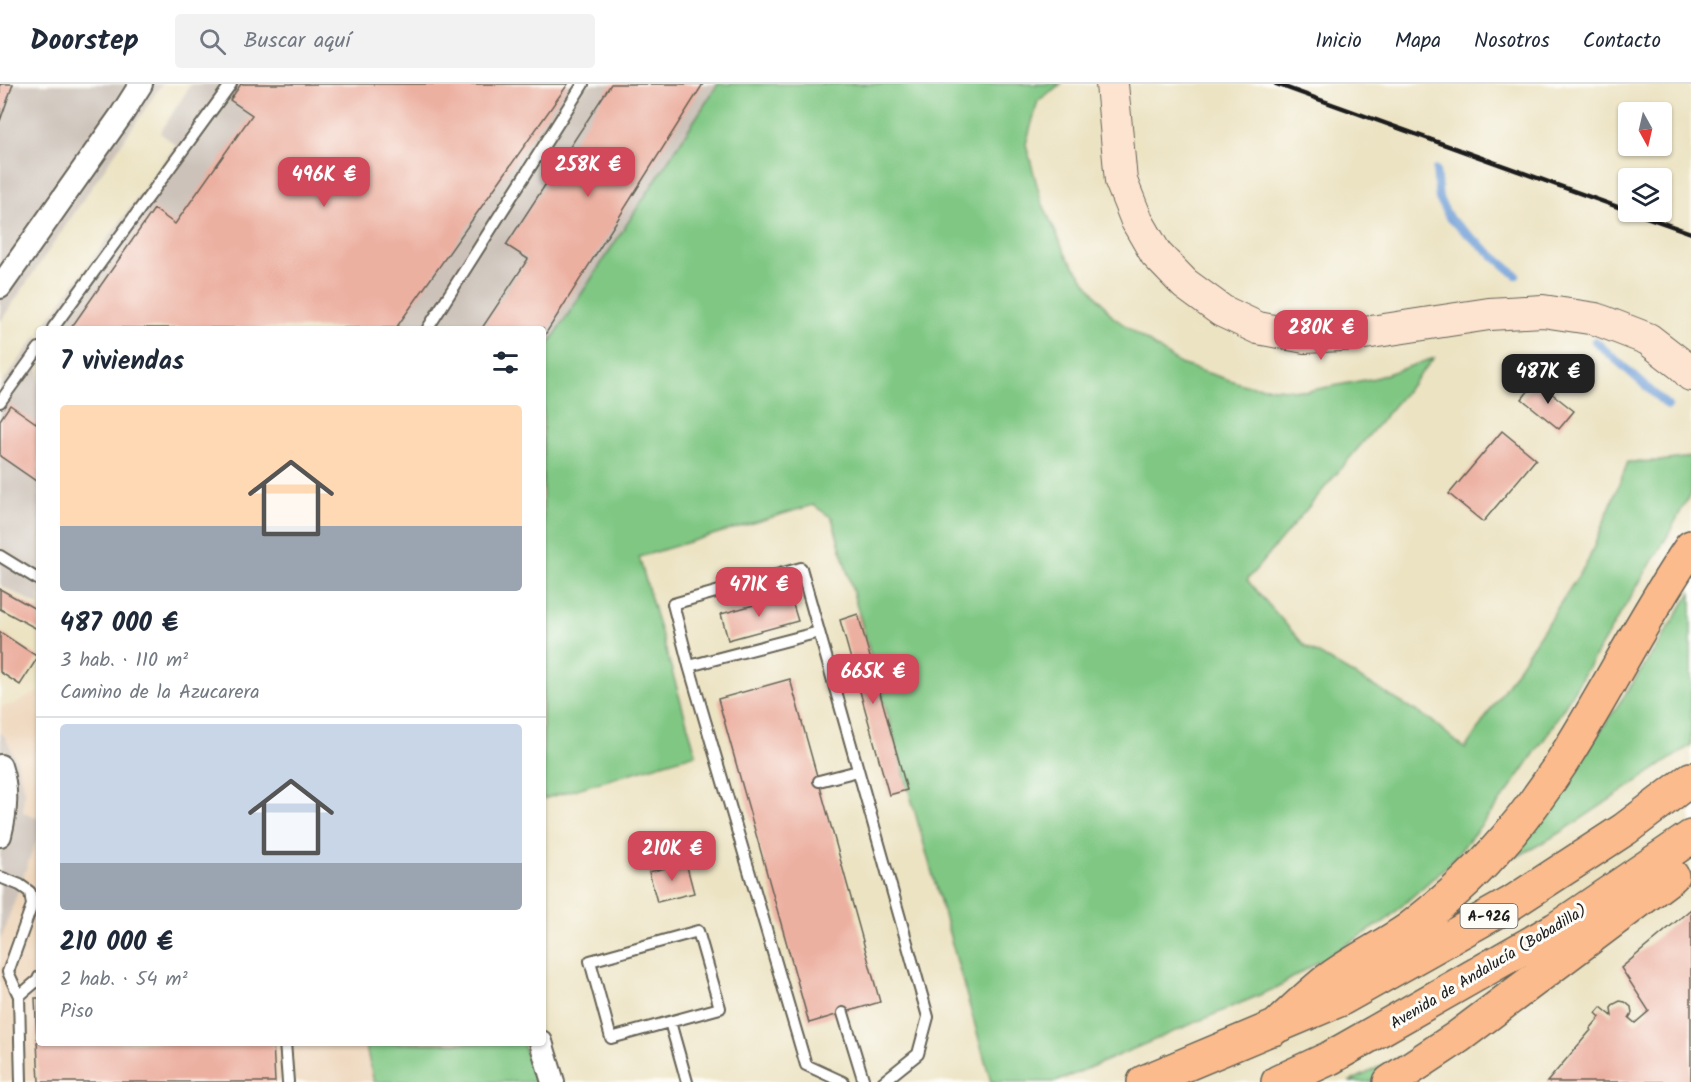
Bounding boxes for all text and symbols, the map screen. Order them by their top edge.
search box [175,14,595,68]
text: Doorstep [30,19,139,64]
text: Buscar aquí [244,24,351,59]
icon: search [196,25,229,58]
text: Inicio [1315,25,1362,58]
text: Mapa [1395,25,1441,58]
text: Nosotros [1474,25,1550,58]
text: Contacto [1583,25,1661,58]
north arrow [1618,102,1672,156]
map controls [1618,102,1672,222]
pin: 258K € [539,147,637,198]
text: 258K € [555,150,621,182]
pin: 496K € [275,157,373,208]
text: 496K € [292,160,356,192]
button: layers [1618,168,1672,222]
pin: 280K € [1272,310,1370,361]
text: 280K € [1288,313,1354,345]
text: 7 viviendas [60,341,184,383]
icon: filters [489,346,522,379]
pin: 487K € [1499,354,1597,405]
text: 487K € [1516,357,1580,389]
icon: home [237,444,345,552]
pin: 471K € [710,567,808,618]
text: 471K € [730,570,788,602]
text: 487 000 € [60,603,178,645]
text: 3 hab. · 110 m² [60,645,188,677]
pin: 665K € [824,654,922,705]
text: 665K € [841,657,905,689]
text: Camino de la Azucarera [60,677,260,709]
icon: home [237,763,345,871]
pin: 210K € [623,831,721,882]
text: 210K € [642,834,702,866]
street label: Avenida de Andalucía (Bobadilla) [1385,898,1592,1036]
road number: A-92G [1460,904,1518,928]
text: 210 000 € [60,922,173,964]
text: 2 hab. · 54 m² [60,964,188,996]
text: Piso [60,996,93,1028]

